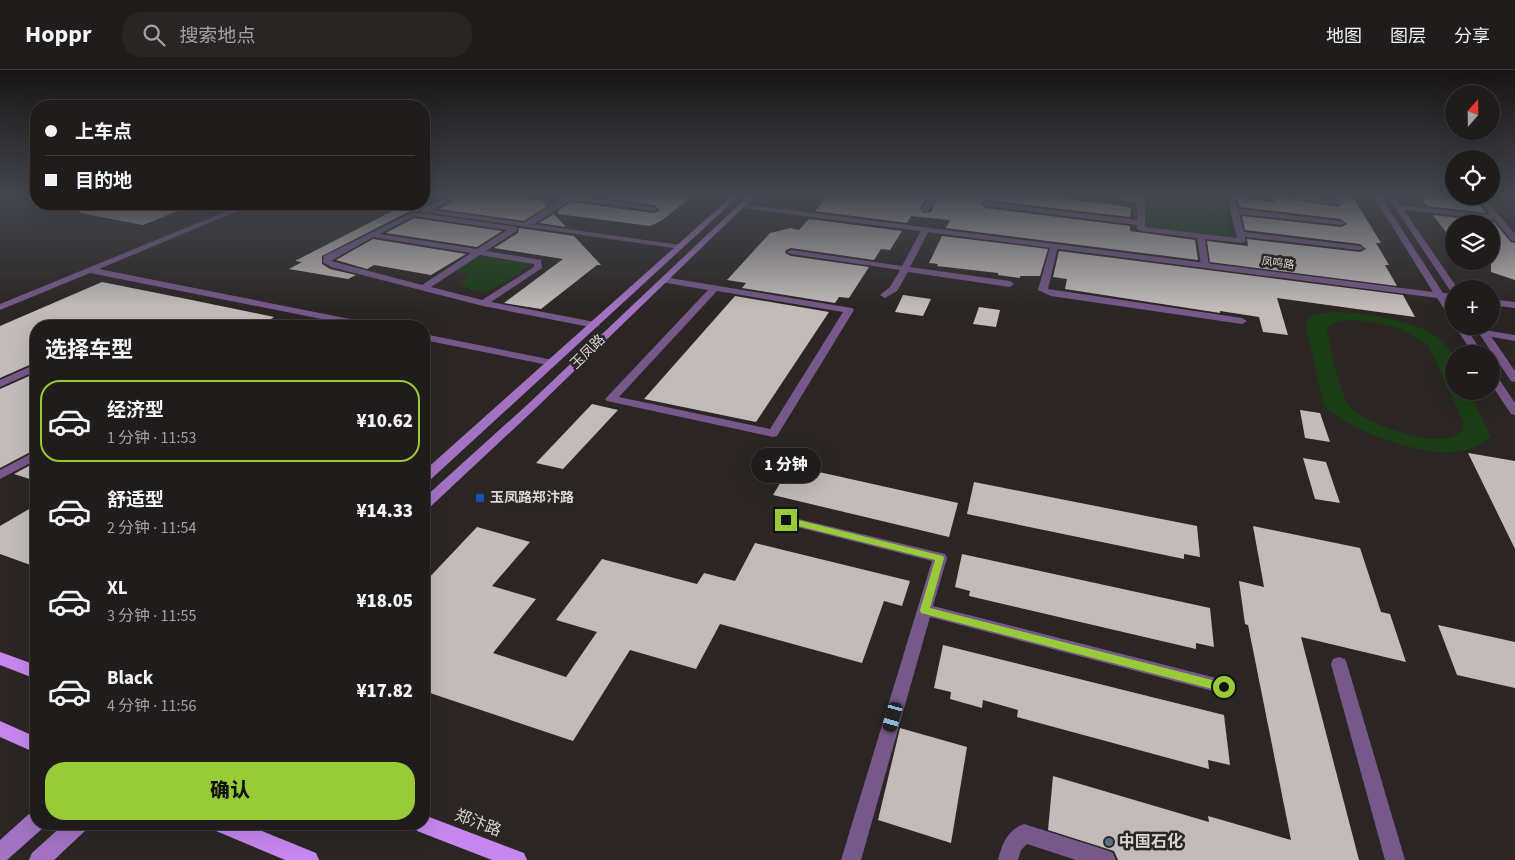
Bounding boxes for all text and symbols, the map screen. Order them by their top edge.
search box [122,12,472,57]
text: Hoppr [25,17,92,52]
icon: search [140,21,168,49]
text: 搜索地点 [180,23,256,50]
text: 地图 [1326,24,1362,49]
text: 图层 [1390,24,1426,49]
text: 分享 [1454,24,1490,49]
north arrow [1445,85,1500,140]
map controls [1445,85,1500,400]
text: 上车点 [75,119,132,146]
button: locate [1445,150,1500,205]
text: 目的地 [75,168,132,195]
button: layers [1445,215,1500,270]
street label: 凤鸣路 [1261,254,1295,272]
button: + [1445,280,1500,335]
street label: 玉凤路 [566,330,610,374]
text: 选择车型 [45,334,133,366]
button: − [1445,345,1500,400]
text: 经济型 [107,397,164,424]
icon: car [47,399,92,444]
text: ¥10.62 [356,408,413,435]
text: 1 分钟 · 11:53 [107,427,196,449]
callout: 1 分钟 [751,448,821,482]
text: 1 分钟 [764,454,808,476]
text: 舒适型 [107,487,164,514]
place label: 玉凤路郑汴路 [490,488,574,508]
icon: car [47,489,92,534]
marker: 玉凤路郑汴路 [474,492,486,504]
text: ¥14.33 [356,498,413,525]
route end [775,509,797,531]
text: 2 分钟 · 11:54 [107,517,196,539]
text: XL [107,575,128,602]
icon: car [47,579,92,624]
text: ¥18.05 [356,588,413,615]
text: 3 分钟 · 11:55 [107,605,196,627]
text: Black [107,665,153,692]
icon: car [47,669,92,714]
route start [1213,676,1235,698]
text: ¥17.82 [356,678,413,705]
text: 4 分钟 · 11:56 [107,695,196,717]
car [881,701,904,733]
button: 确认 [45,762,415,820]
street label: 郑汴路 [452,804,504,842]
place label: 中国石化 [1119,831,1183,853]
marker: 中国石化 [1103,836,1115,848]

